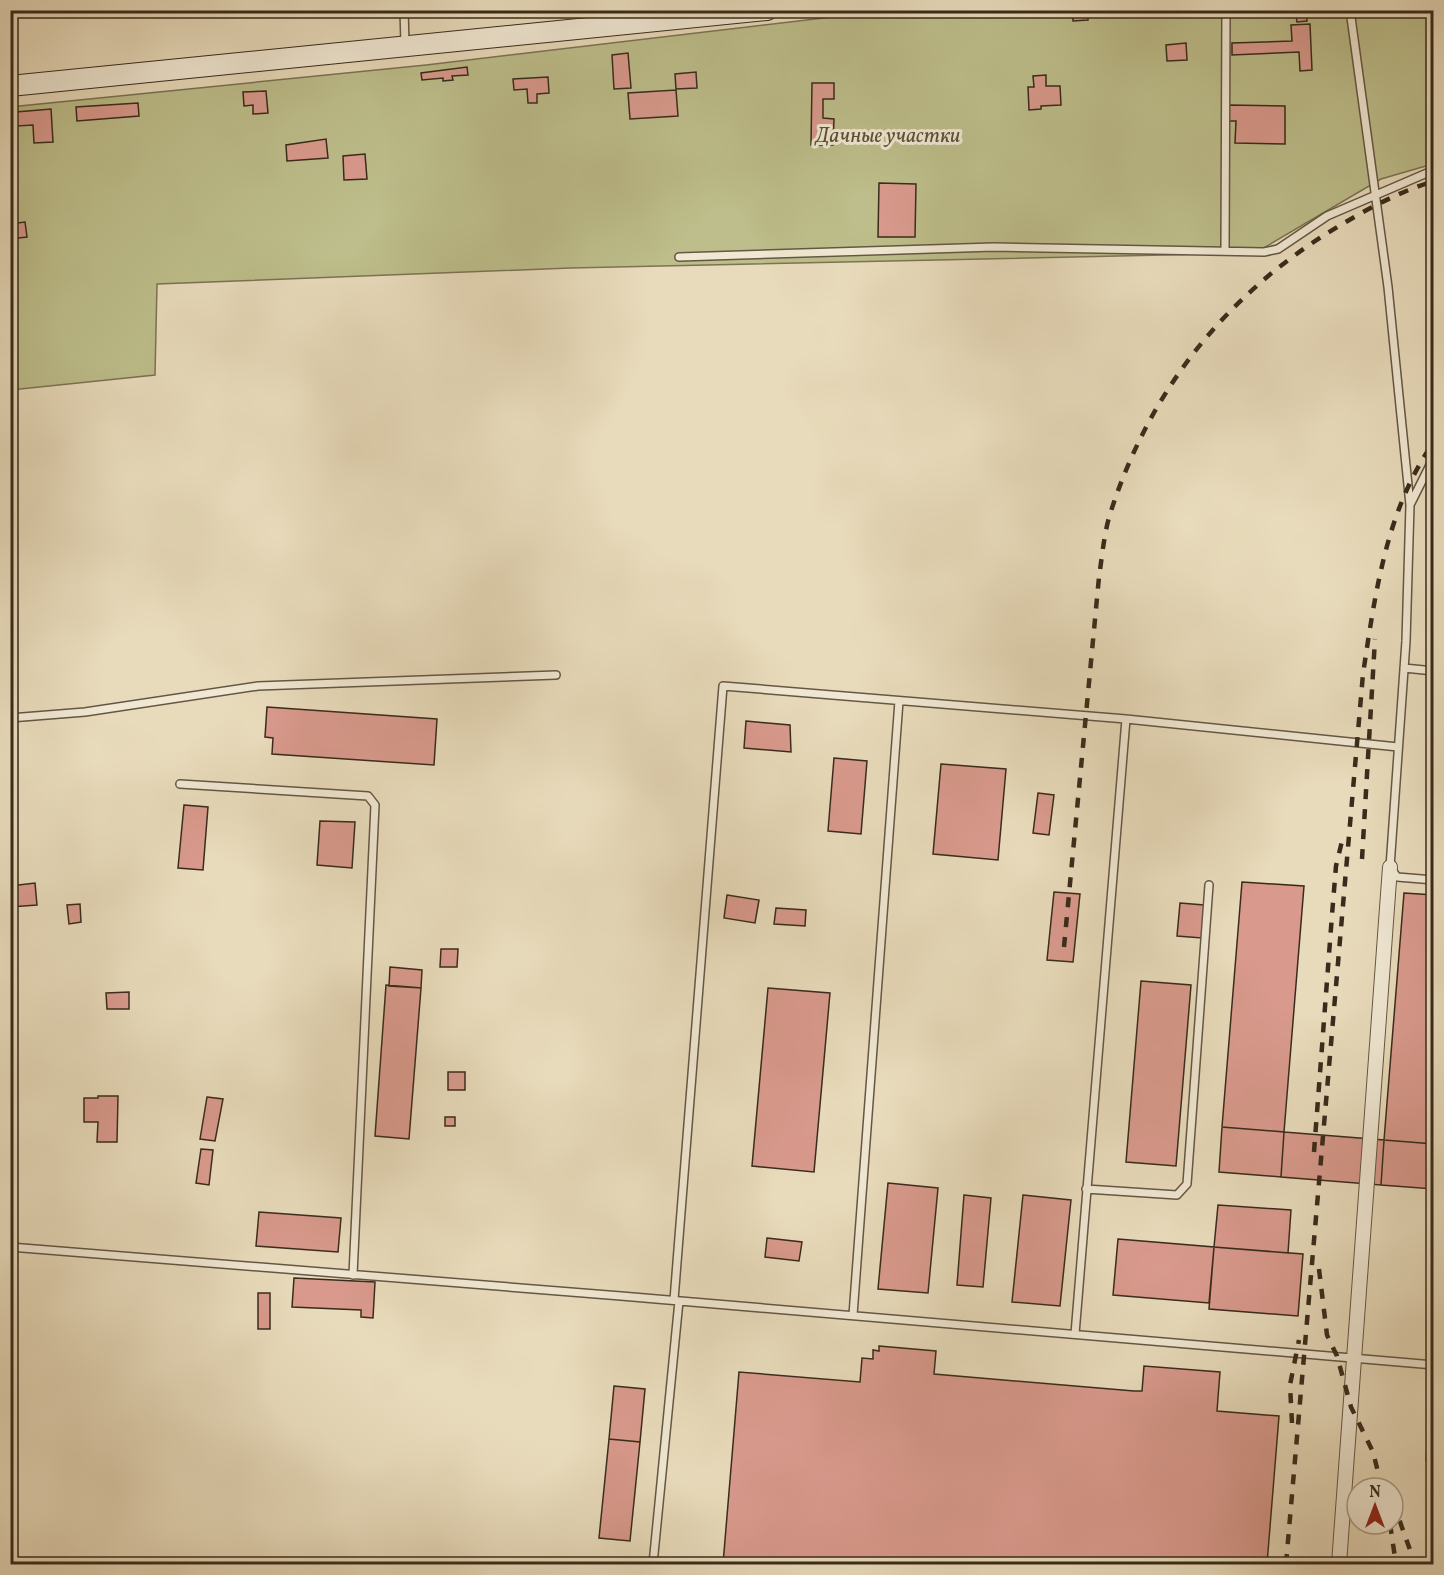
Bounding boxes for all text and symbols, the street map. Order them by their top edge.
park label: Дачные участки [813,122,961,151]
north arrow [1345,1476,1405,1536]
text: N [1369,1482,1381,1504]

